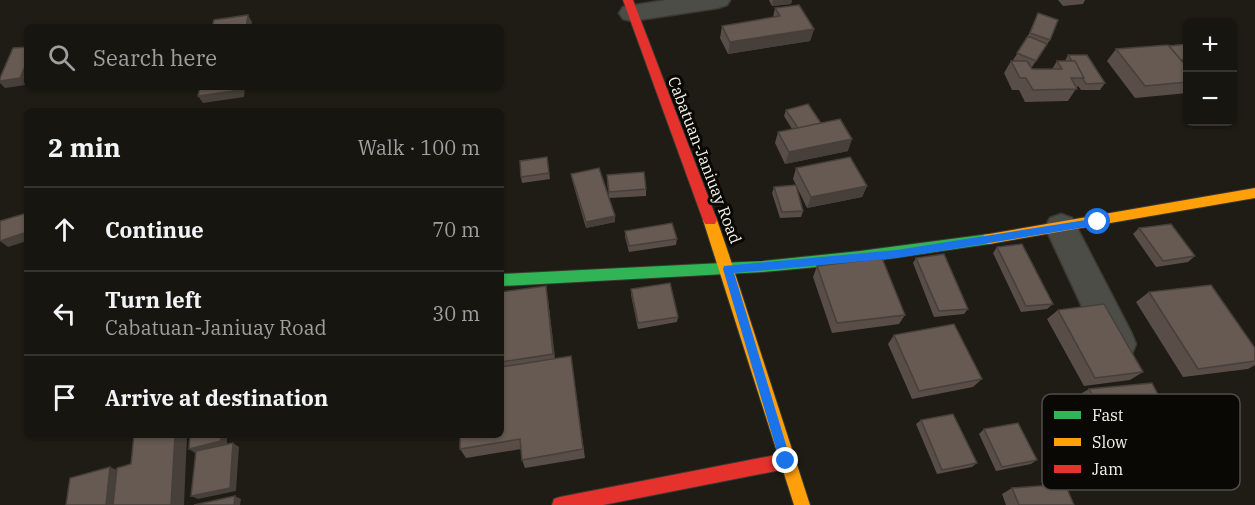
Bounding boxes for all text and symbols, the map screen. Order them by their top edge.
map controls [1183,18,1237,126]
button: + [1183,18,1237,72]
search box [24,24,504,90]
icon: search [45,41,78,74]
text: Search here [93,43,217,72]
button: − [1183,72,1237,126]
street label: Cabatuan-Janiuay Road [664,74,746,247]
text: 2 min [48,130,121,164]
text: Walk · 100 m [358,134,480,161]
route start [1084,208,1110,234]
icon: ahead [48,213,81,246]
text: Continue [105,215,204,244]
text: 70 m [432,216,480,243]
text: Turn left [105,285,201,314]
icon: left [48,297,81,330]
text: 30 m [432,300,480,327]
text: Cabatuan-Janiuay Road [105,314,327,341]
icon: arrive [48,381,81,414]
text: Arrive at destination [105,383,328,412]
legend [1042,394,1240,490]
text: Fast [1092,405,1124,425]
text: Slow [1092,432,1128,452]
route end [772,447,798,473]
text: Jam [1092,459,1123,479]

